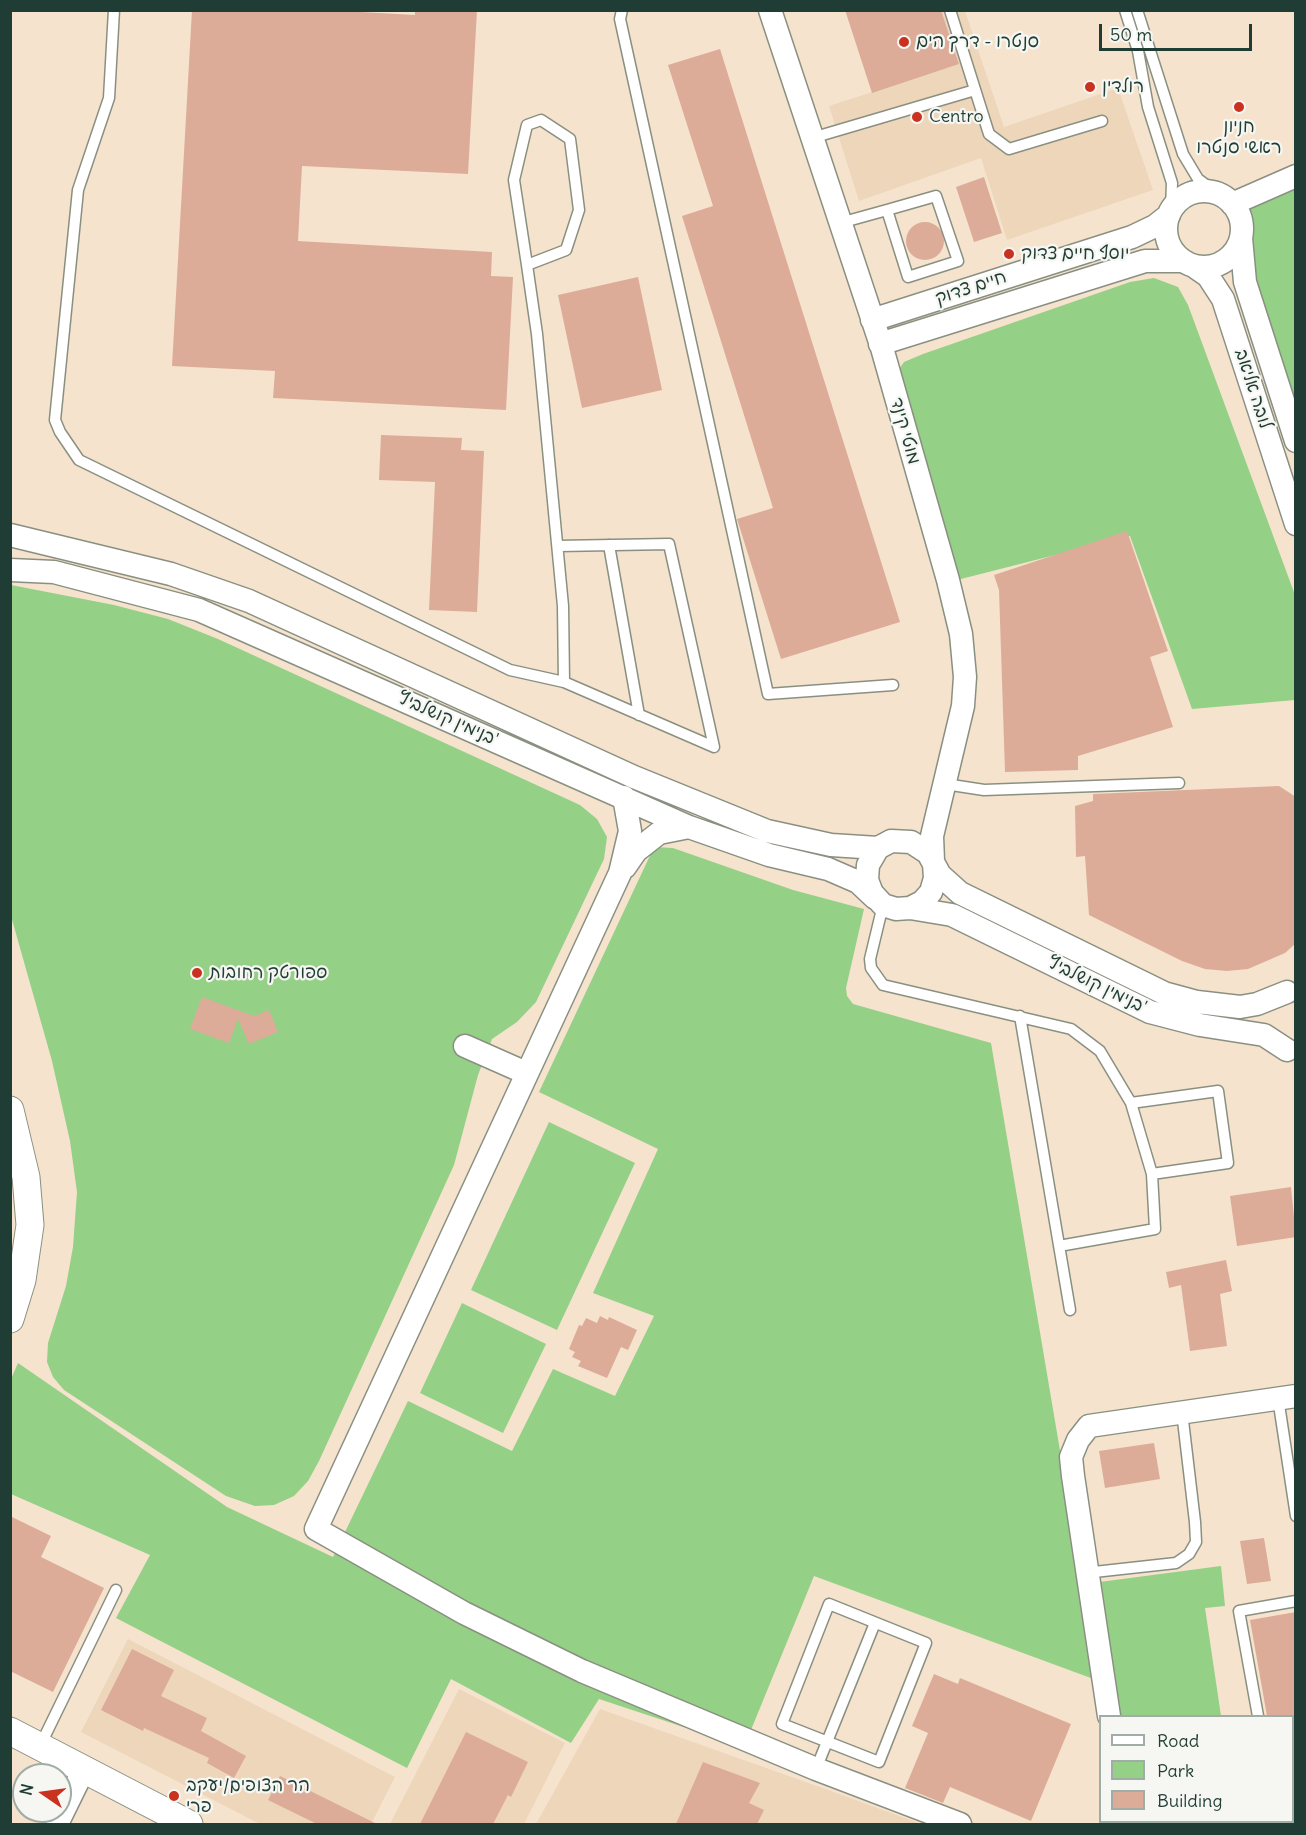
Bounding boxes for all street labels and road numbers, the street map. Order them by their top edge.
street label: חיים צדוק [932,266,1010,310]
street label: לובה אליאב [1230,346,1276,432]
street label: מוטי קינד [885,395,925,467]
street label: בנימין קושלביץ' [395,687,501,751]
street label: בנימין קושלביץ' [1044,952,1150,1018]

